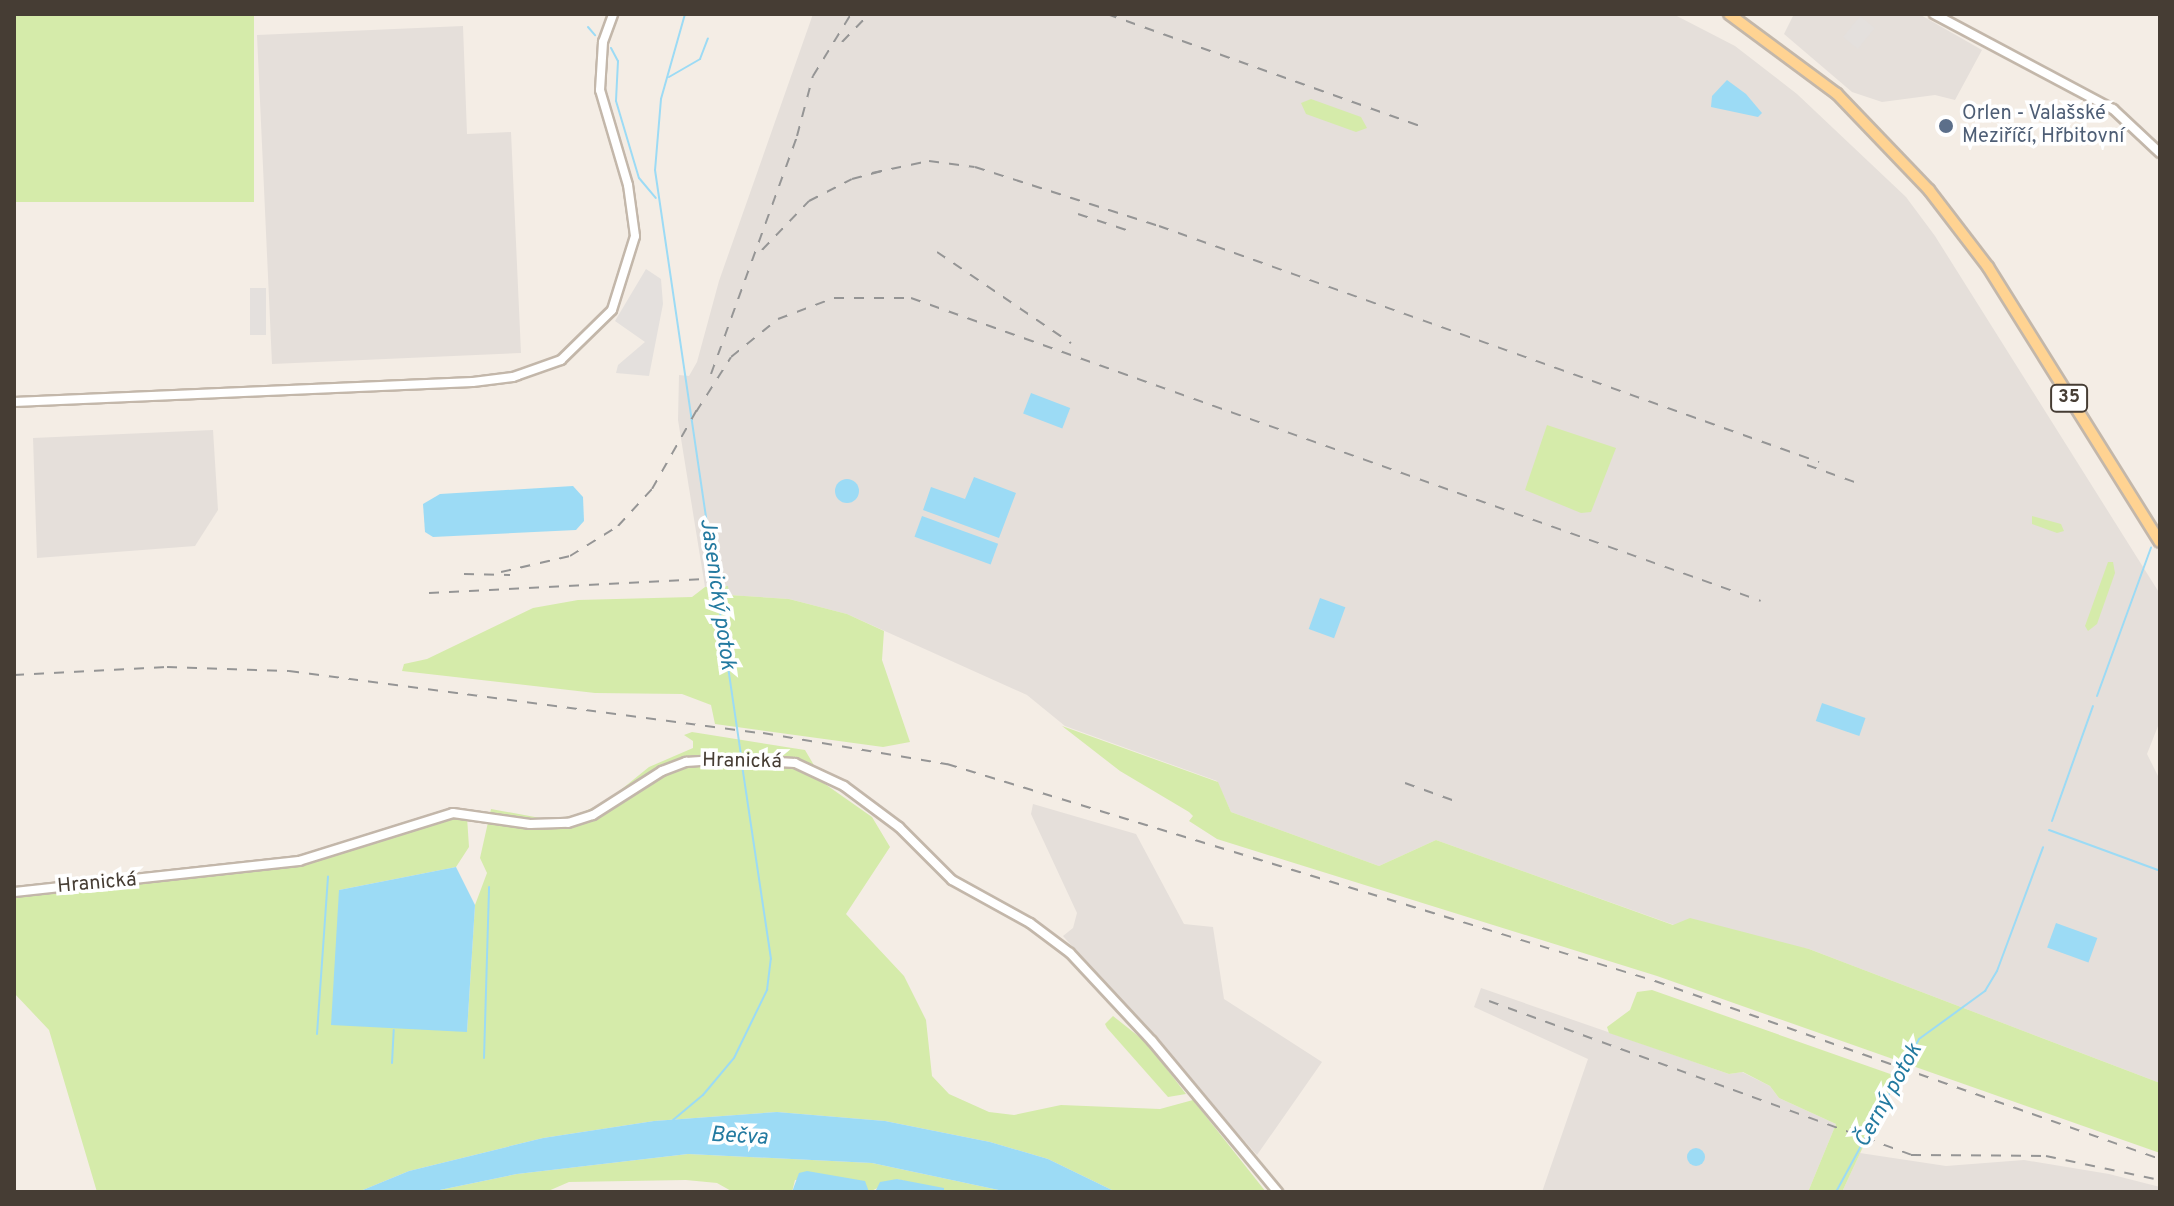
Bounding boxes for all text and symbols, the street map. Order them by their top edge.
place label: Orlen - Valašské Meziříčí, Hřbitovní [1962,102,2124,149]
marker: Orlen - Valašské Meziříčí, Hřbitovní [1937,117,1955,135]
road number: 35 [2049,384,2089,412]
water label: Jasenický potok [693,516,741,672]
street label: Hranická [702,749,782,775]
street label: Hranická [56,869,138,899]
water label: Černý potok [1850,1039,1928,1153]
water label: Bečva [710,1122,768,1152]

